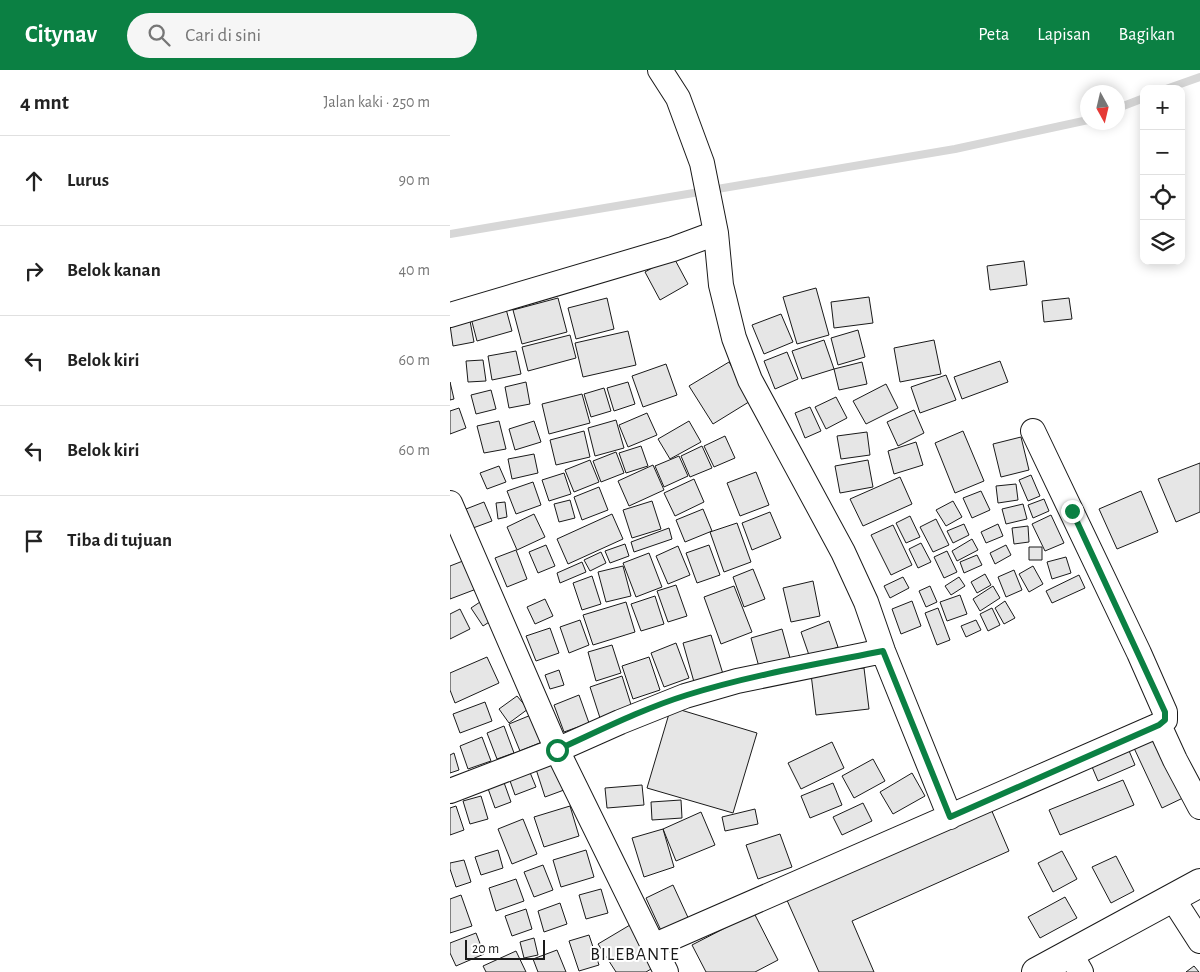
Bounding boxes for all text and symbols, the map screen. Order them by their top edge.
search box [127,13,477,58]
icon: search [145,21,173,49]
text: Citynav [25,23,97,47]
text: Cari di sini [185,26,261,45]
text: Peta [978,26,1009,44]
text: Lapisan [1037,26,1091,44]
text: Bagikan [1119,26,1175,44]
north arrow [1080,85,1125,130]
map controls [1140,85,1185,265]
button: + [1140,85,1185,130]
text: 4 mnt [20,92,69,113]
text: Jalan kaki · 250 m [324,94,430,110]
button: − [1140,130,1185,175]
icon: ahead [20,167,48,195]
text: Lurus [67,171,109,190]
text: 90 m [399,172,430,188]
button: locate [1140,175,1185,220]
button: layers [1140,220,1185,265]
icon: right [20,257,48,285]
text: Belok kanan [67,261,161,280]
text: 40 m [398,262,430,278]
icon: left [20,347,48,375]
text: Belok kiri [67,351,139,370]
text: 60 m [399,352,430,368]
icon: left [20,437,48,465]
text: Belok kiri [67,441,139,460]
text: 60 m [399,442,430,458]
route end [1061,500,1084,523]
icon: arrive [20,527,48,555]
text: Tiba di tujuan [67,531,172,550]
route start [546,739,569,762]
scale bar [465,937,545,960]
text: 20 m [472,942,499,956]
district label: BILEBANTE [590,946,680,964]

